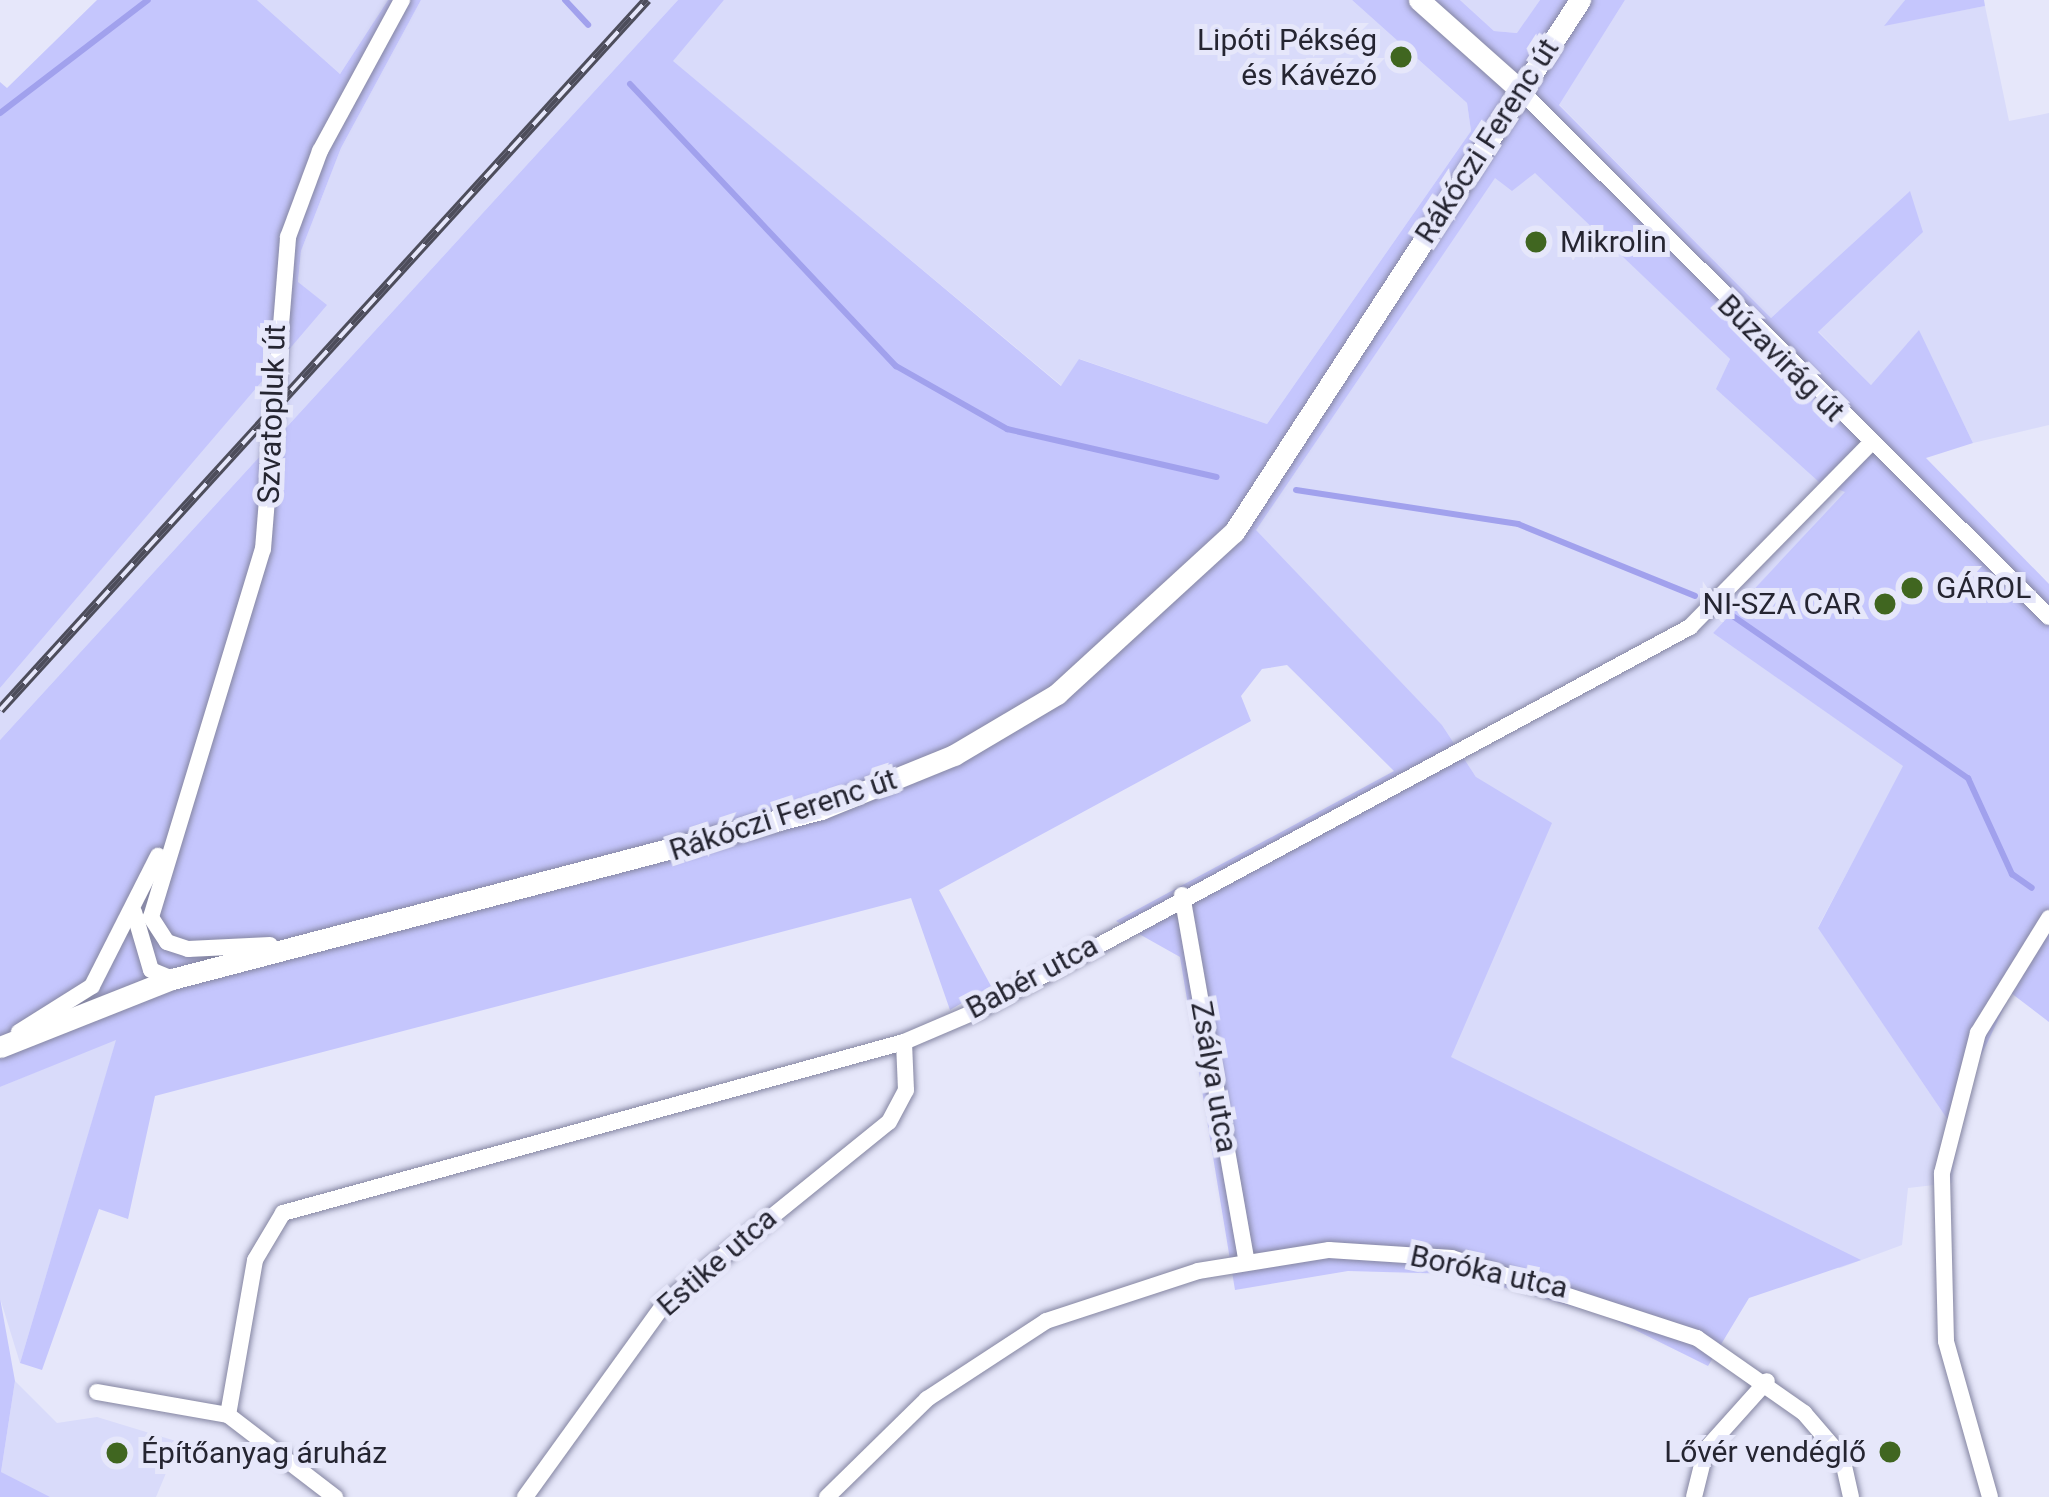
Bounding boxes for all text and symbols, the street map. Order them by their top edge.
place label: Lipóti Pékség és Kávézó [1197,22,1377,92]
street label: Rákóczi Ferenc út [1408,32,1566,250]
marker: Lipóti Pékség és Kávézó [1388,44,1414,70]
place label: Mikrolin [1560,224,1667,260]
marker: Mikrolin [1523,229,1549,255]
street label: Búzavirág út [1710,287,1852,429]
street label: Szvatopluk út [251,324,293,504]
place label: GÁROL [1936,570,2031,606]
marker: GÁROL [1899,575,1925,601]
place label: NI-SZA CAR [1703,586,1861,622]
marker: NI-SZA CAR [1872,591,1898,617]
street label: Rákóczi Ferenc út [665,761,901,869]
street label: Babér utca [960,927,1104,1027]
street label: Zsálya utca [1183,998,1245,1156]
street label: Estike utca [650,1200,784,1324]
street label: Boróka utca [1407,1238,1571,1306]
place label: Lővér vendéglő [1664,1434,1866,1470]
place label: Építőanyag áruház [141,1435,387,1471]
marker: Lővér vendéglő [1877,1439,1903,1465]
marker: Építőanyag áruház [104,1440,130,1466]

